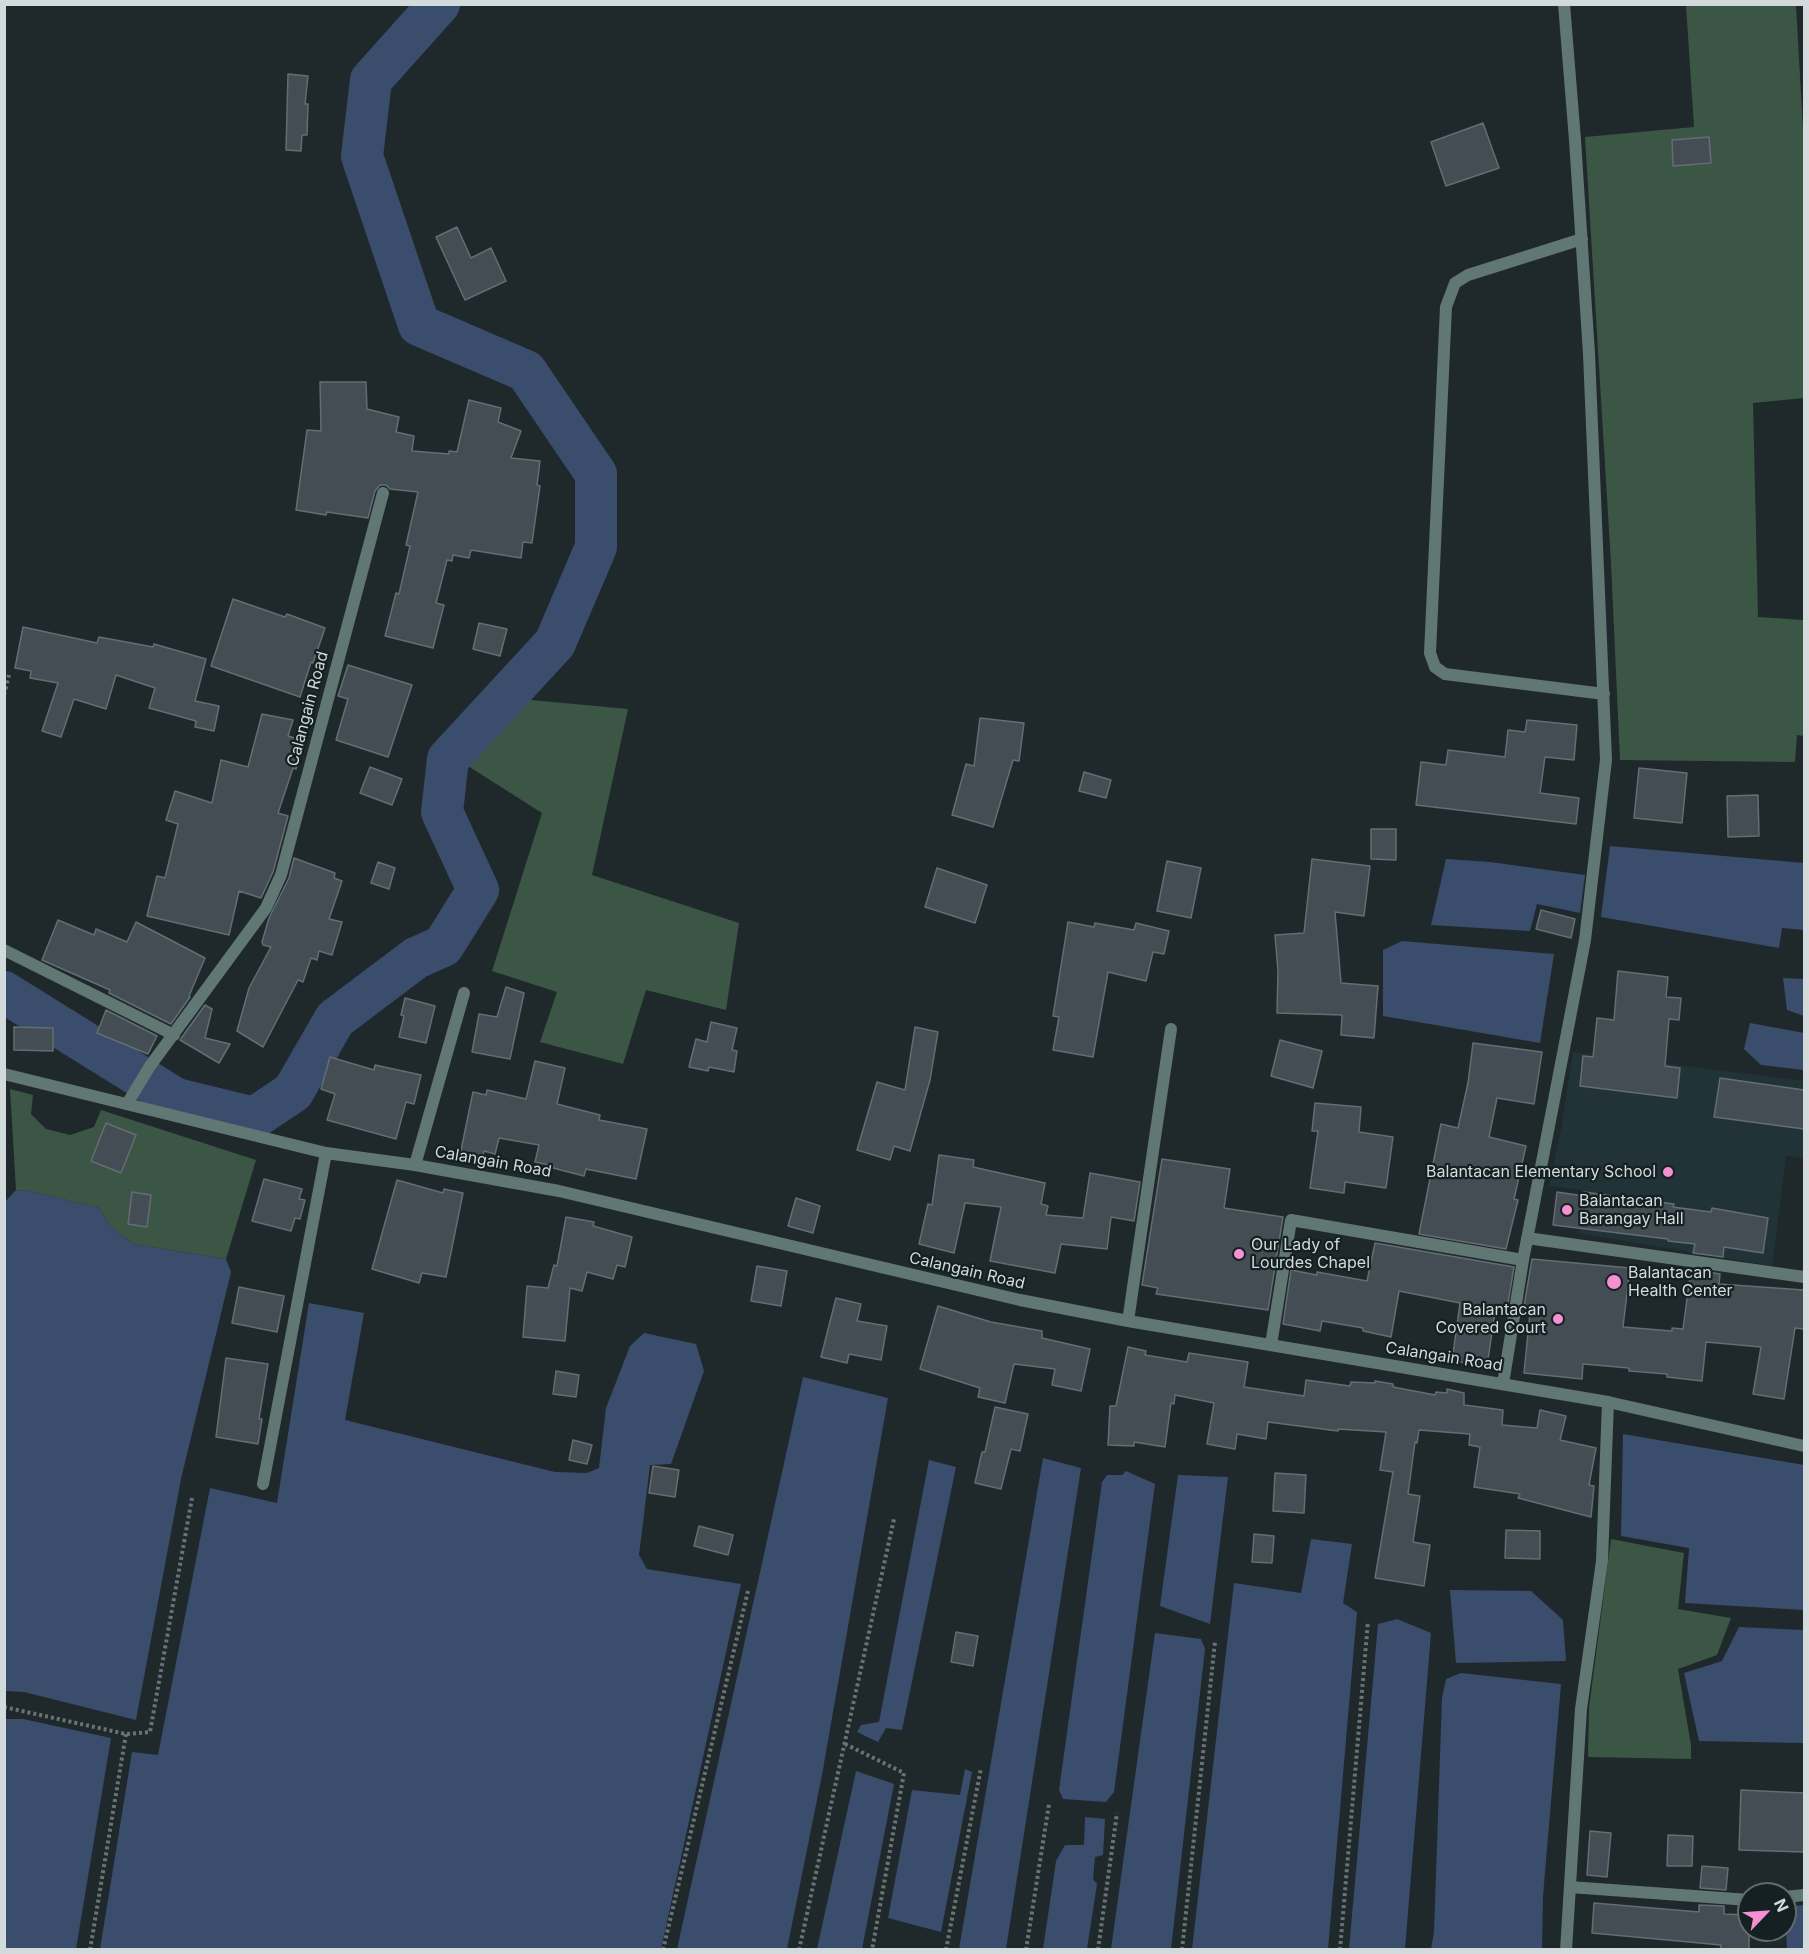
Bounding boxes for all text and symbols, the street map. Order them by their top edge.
street label: Calangain Road [283,649,333,769]
street label: Calangain Road [433,1142,553,1182]
place label: Balantacan Elementary School [1426,1162,1656,1182]
marker: Balantacan Elementary School [1661,1165,1675,1179]
place label: Balantacan Barangay Hall [1579,1191,1684,1229]
marker: Balantacan Barangay Hall [1560,1203,1574,1217]
place label: Our Lady of Lourdes Chapel [1251,1235,1370,1273]
marker: Our Lady of Lourdes Chapel [1232,1247,1246,1261]
street label: Calangain Road [907,1248,1027,1294]
place label: Balantacan Health Center [1628,1263,1733,1301]
marker: Balantacan Health Center [1605,1273,1623,1291]
place label: Balantacan Covered Court [1435,1300,1546,1338]
marker: Balantacan Covered Court [1551,1312,1565,1326]
street label: Calangain Road [1384,1338,1504,1376]
north arrow [1737,1882,1797,1942]
text: N [1770,1895,1793,1915]

